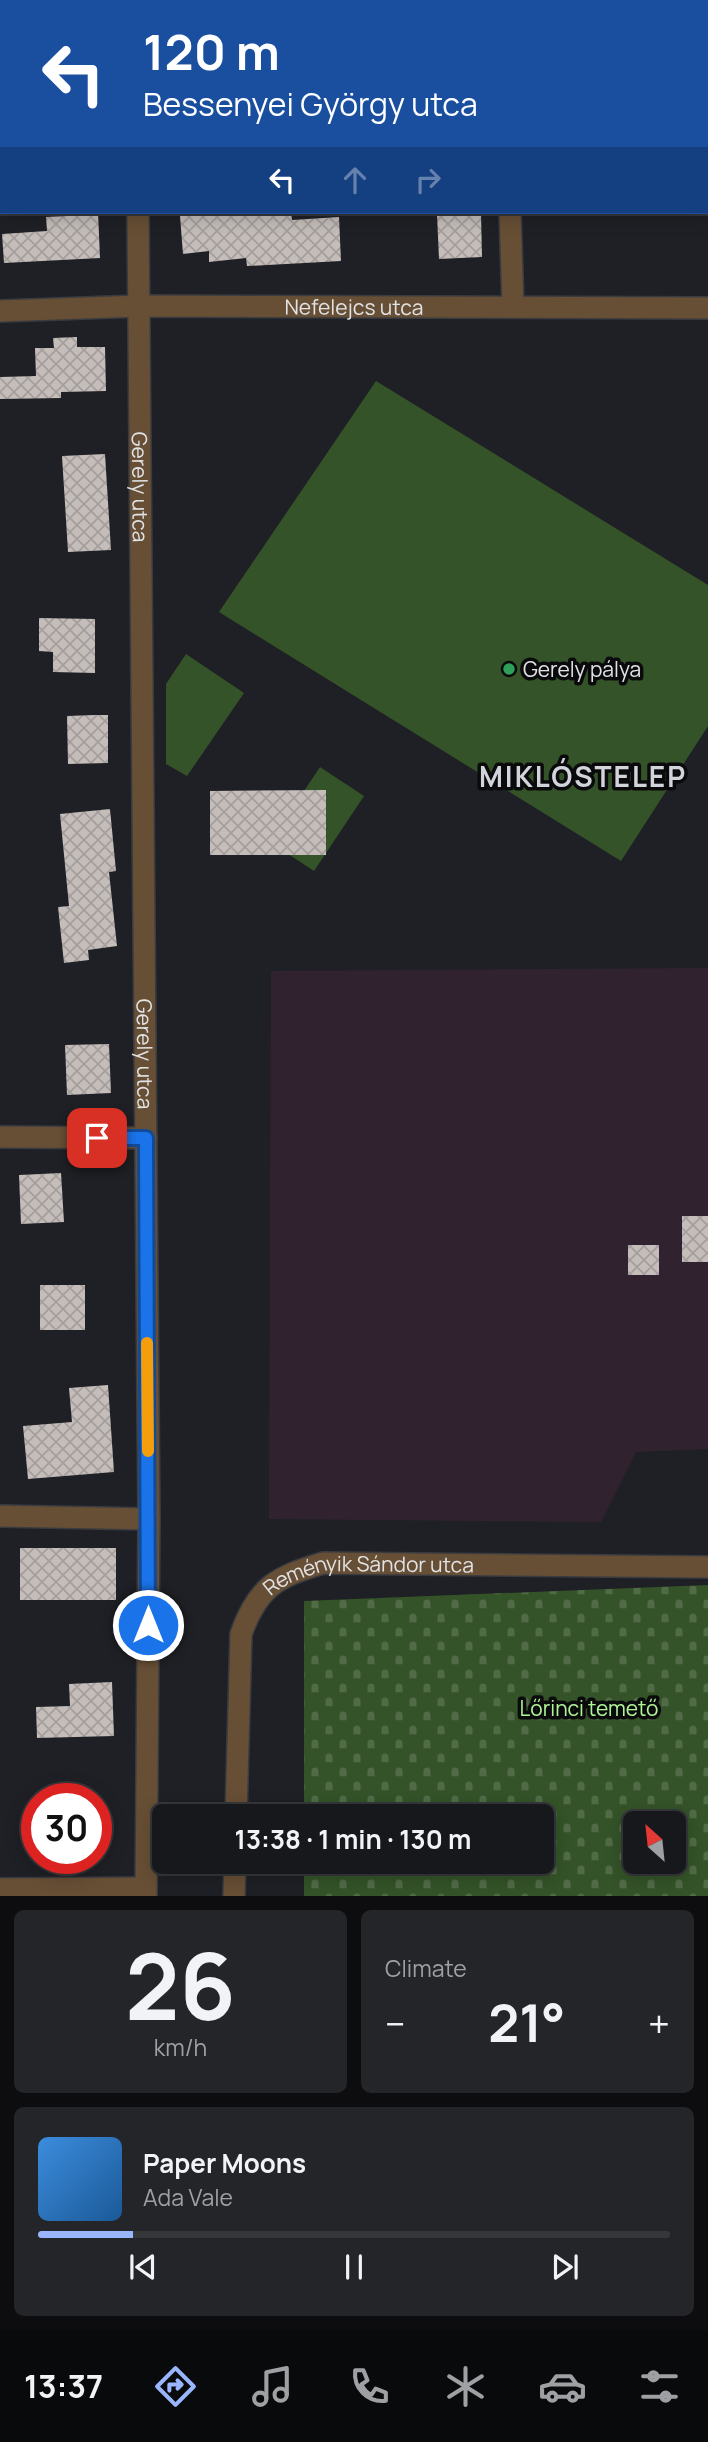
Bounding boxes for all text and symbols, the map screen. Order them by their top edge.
text: 120 m [143,18,280,85]
icon: left [28,28,119,119]
text: Bessenyei György utca [143,82,478,126]
icon: left [263,161,301,199]
icon: ahead [336,161,374,199]
icon: right [409,161,447,199]
street label: Nefelejcs utca [284,293,423,321]
street label: Gerely utca [126,432,155,542]
place label: Gerely pálya [523,655,641,683]
marker: Gerely pálya [501,661,517,677]
district label: MIKLÓSTELEP [479,757,687,795]
street label: Gerely utca [131,999,160,1109]
pin [67,1108,127,1168]
icon: arrive [78,1119,116,1157]
street label: Reményik Sándor utca [257,1549,474,1601]
position arrow [111,1588,185,1662]
park label: Lőrinci temető [520,1694,658,1722]
speed limit sign: 30 [21,1783,112,1874]
north arrow [623,1811,686,1874]
map controls [623,1811,686,1874]
text: 13:38 · 1 min · 130 m [235,1821,471,1857]
text: 26 [125,1923,236,2047]
text: Climate [385,1952,467,1984]
text: 21° [488,1987,565,2058]
text: − [385,1997,406,2049]
text: + [648,1997,670,2049]
text: km/h [154,2031,207,2063]
text: Paper Moons [143,2145,306,2181]
text: Ada Vale [143,2181,233,2213]
icon: previous [124,2248,162,2286]
icon: pause [335,2248,373,2286]
icon: next [546,2248,584,2286]
icon: directions [151,2362,200,2411]
icon: music [248,2362,297,2411]
icon: phone [345,2362,394,2411]
icon: climate [441,2362,490,2411]
icon: car [538,2362,587,2411]
icon: filters [635,2362,684,2411]
text: 13:37 [24,2364,103,2408]

